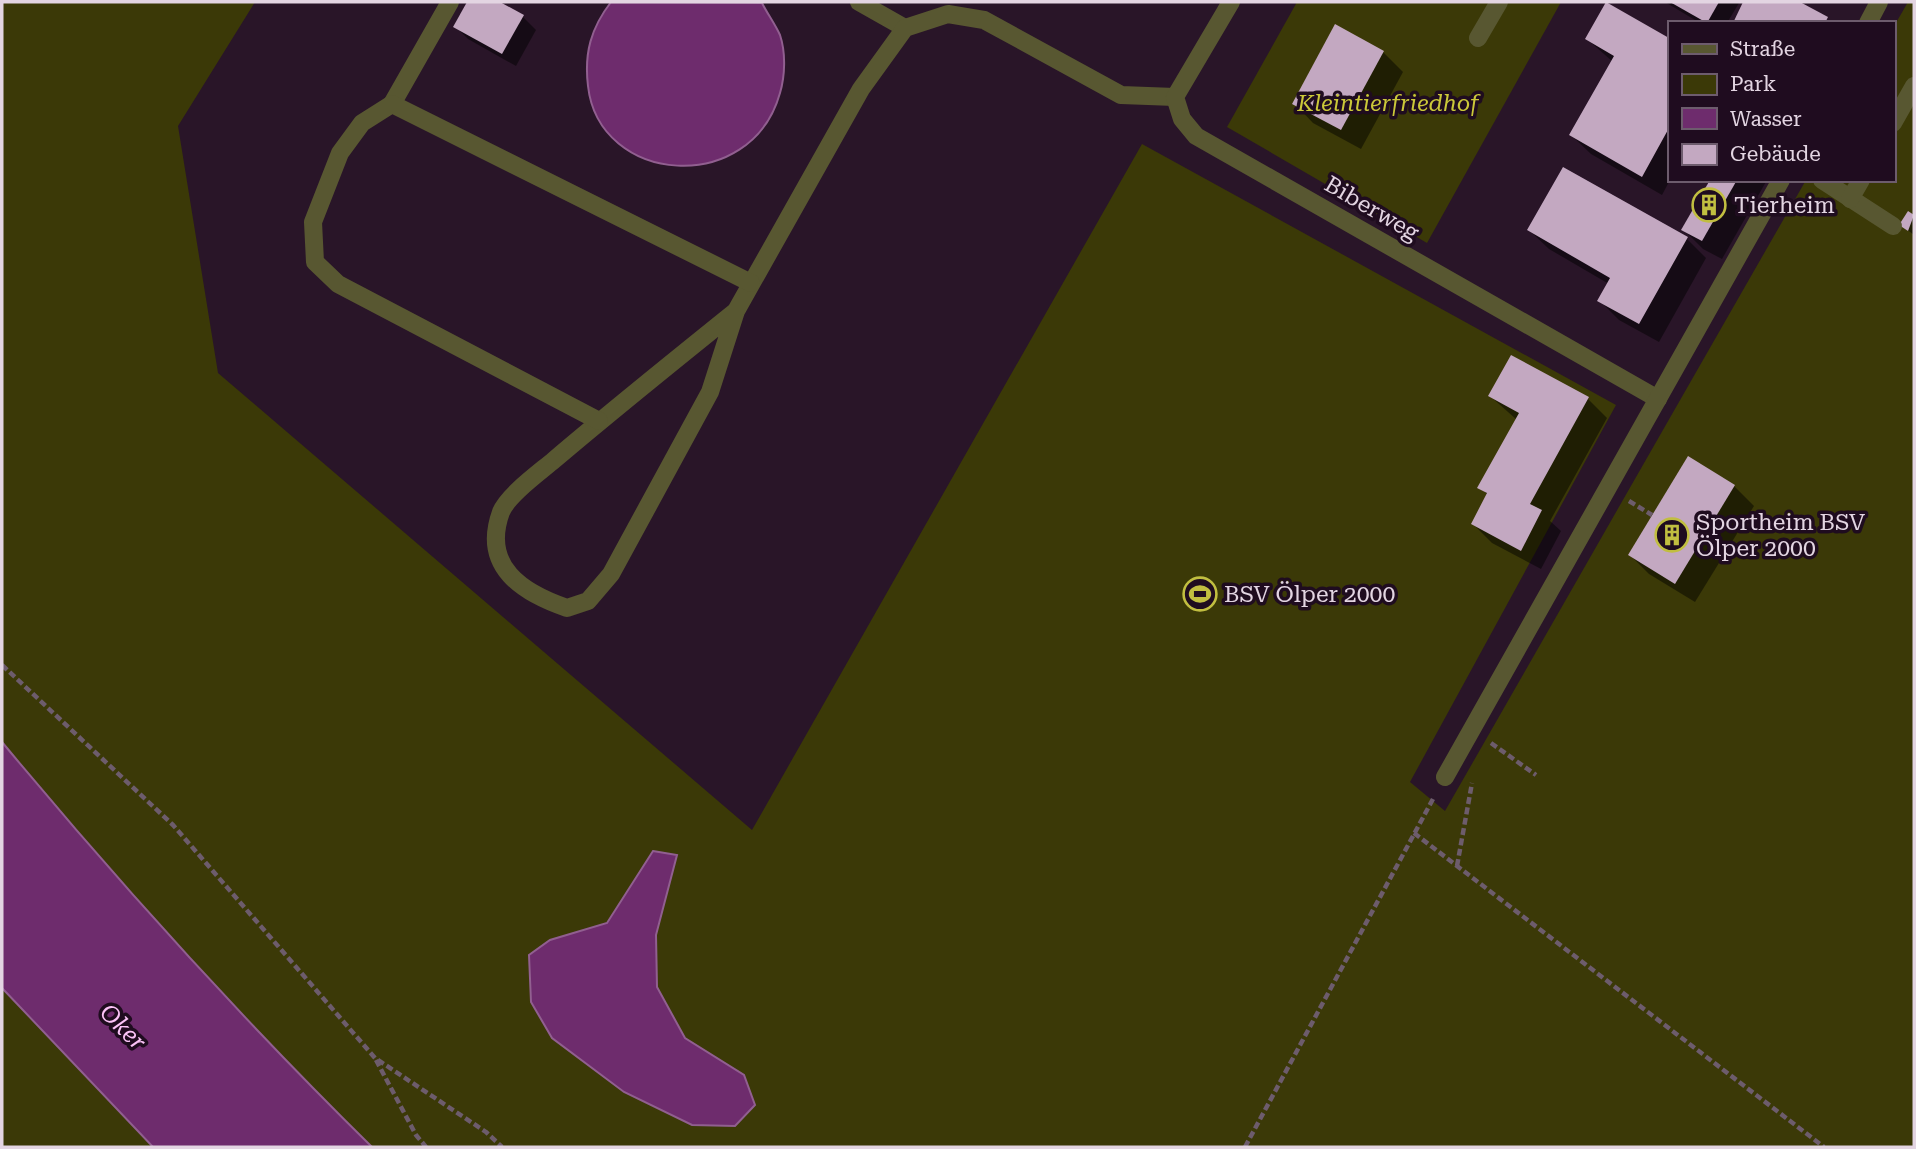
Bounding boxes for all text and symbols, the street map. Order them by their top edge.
legend [1668,21,1895,182]
text: Straße [1730,37,1795,61]
text: Park [1730,72,1776,96]
park label: Kleintierfriedhof [1296,90,1481,117]
text: Wasser [1730,107,1802,131]
text: Gebäude [1730,142,1821,166]
street label: Biberweg [1320,171,1424,246]
building icon: Tierheim [1690,186,1728,224]
place label: Tierheim [1734,192,1835,219]
place label: Sportheim BSV Ölper 2000 [1696,509,1865,562]
building icon: Sportheim BSV Ölper 2000 [1653,516,1691,554]
sports icon: BSV Ölper 2000 [1181,575,1219,613]
place label: BSV Ölper 2000 [1224,581,1395,608]
water label: Oker [94,998,152,1056]

